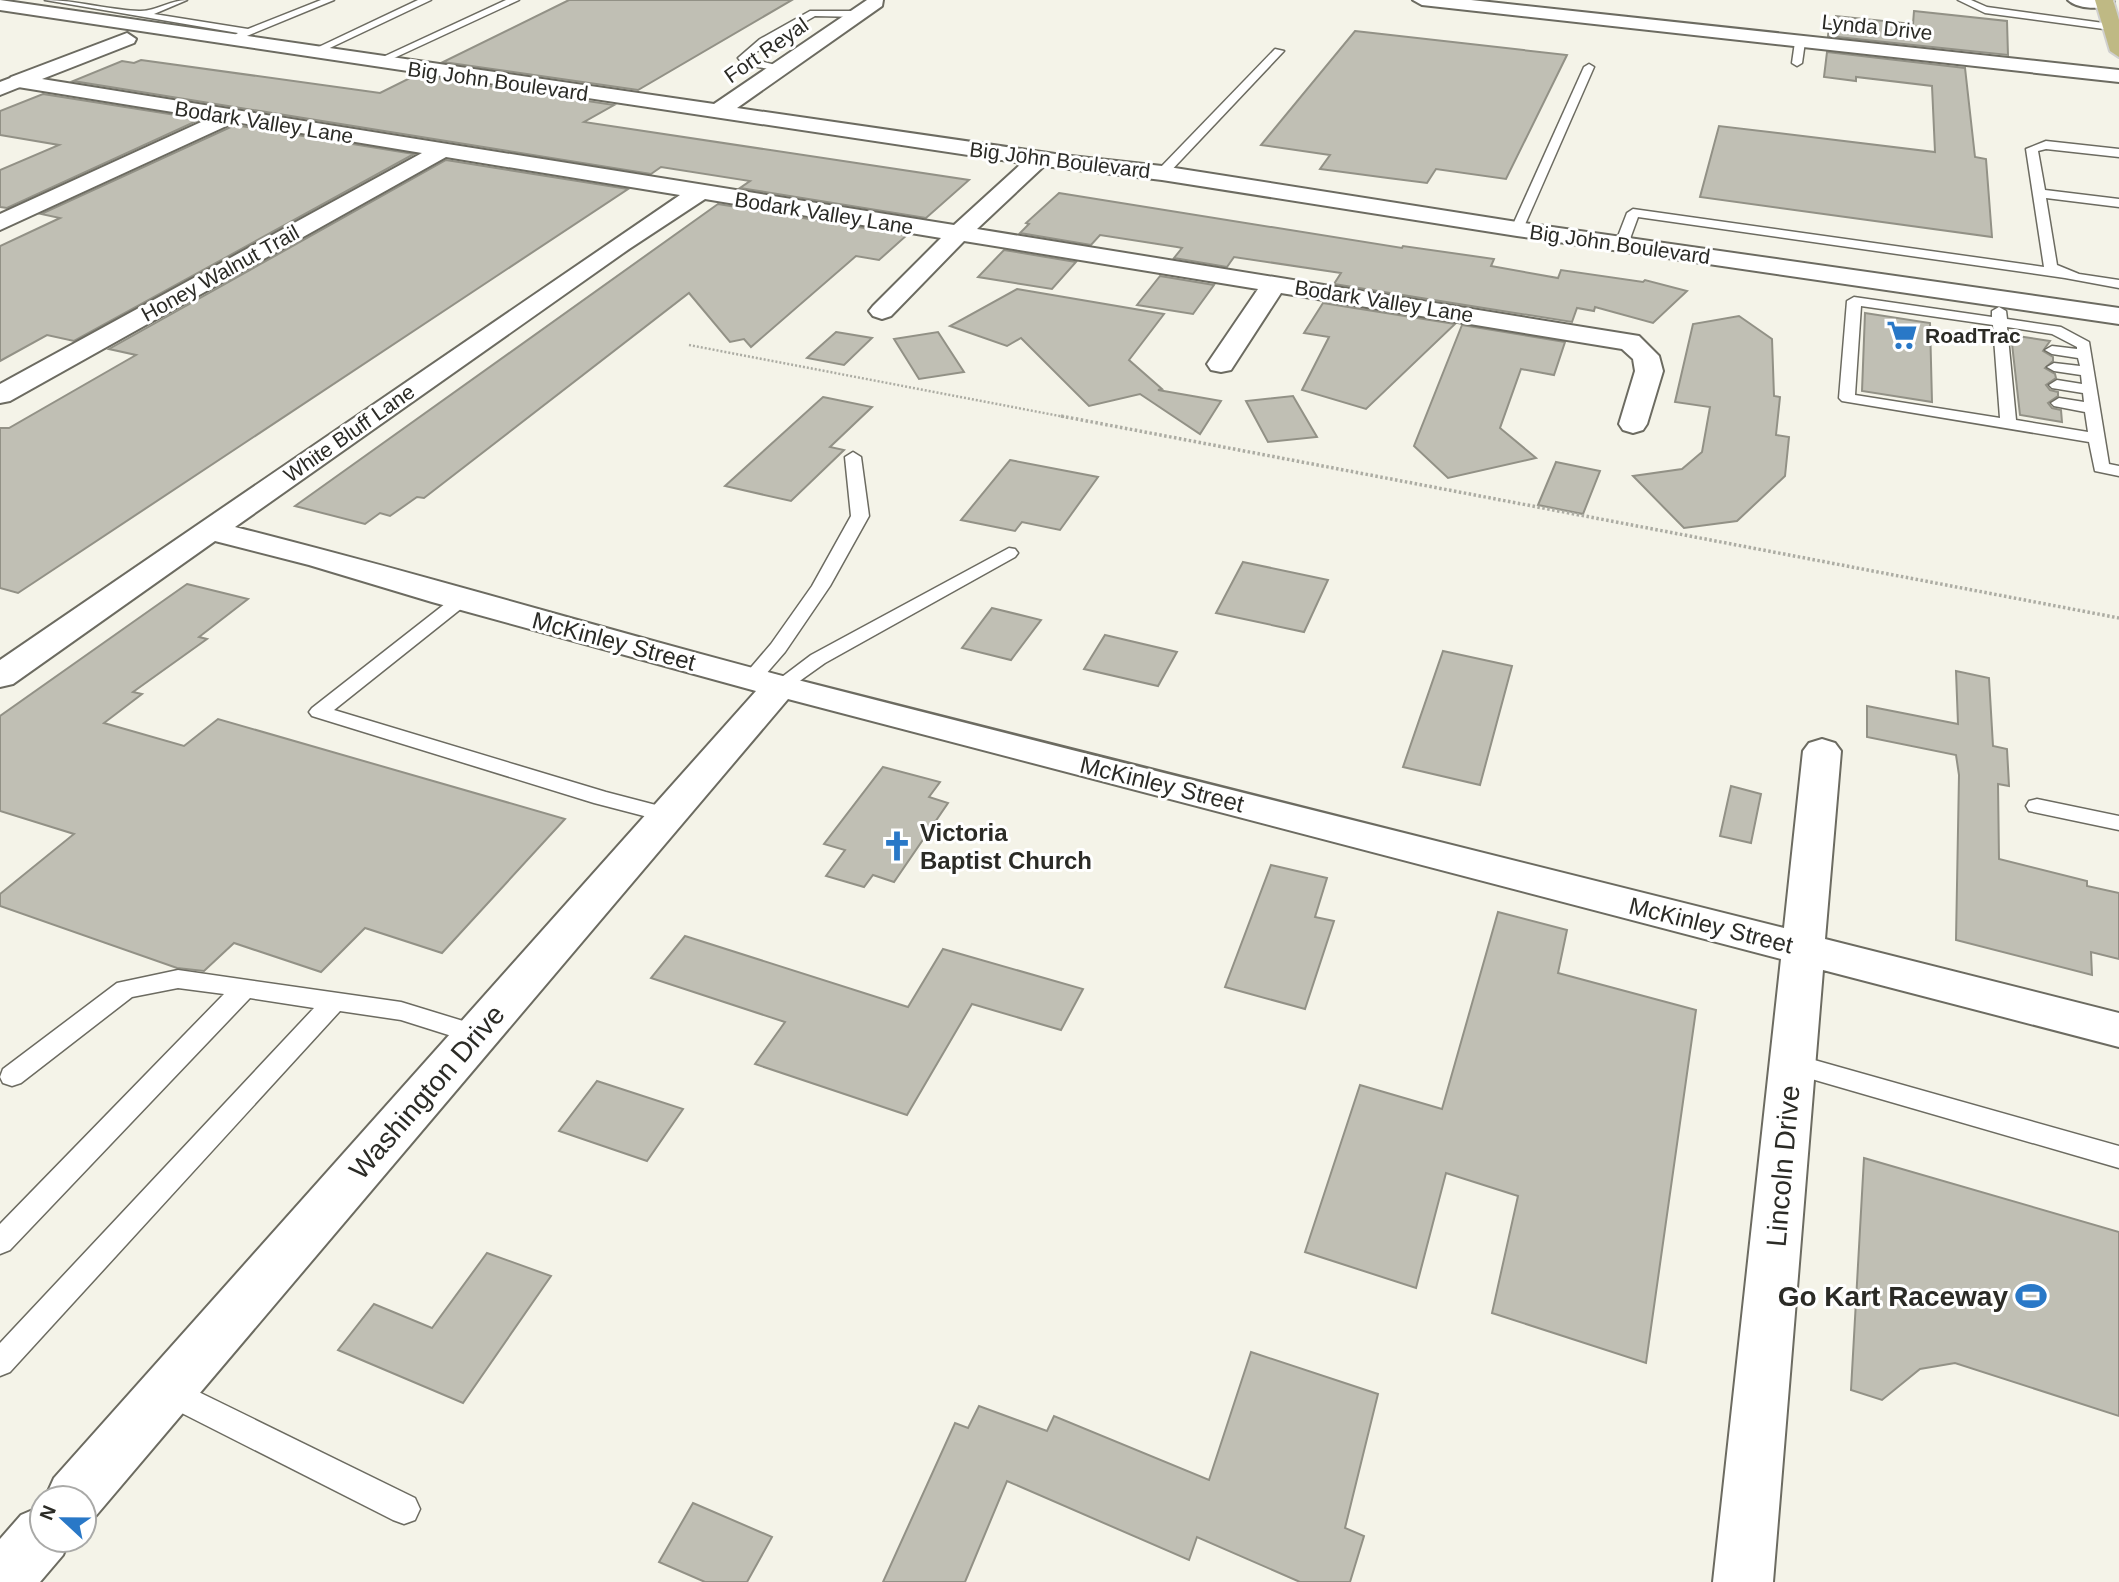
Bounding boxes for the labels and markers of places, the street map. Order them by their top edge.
supermarket icon: RoadTrac [1885,318,1919,352]
place label: RoadTrac [1925,324,2021,347]
place label: Victoria Baptist Church [920,819,1092,874]
church icon: Victoria Baptist Church [880,829,914,863]
sports icon: Go Kart Raceway [2014,1279,2048,1313]
place label: Go Kart Raceway [1778,1281,2008,1312]

